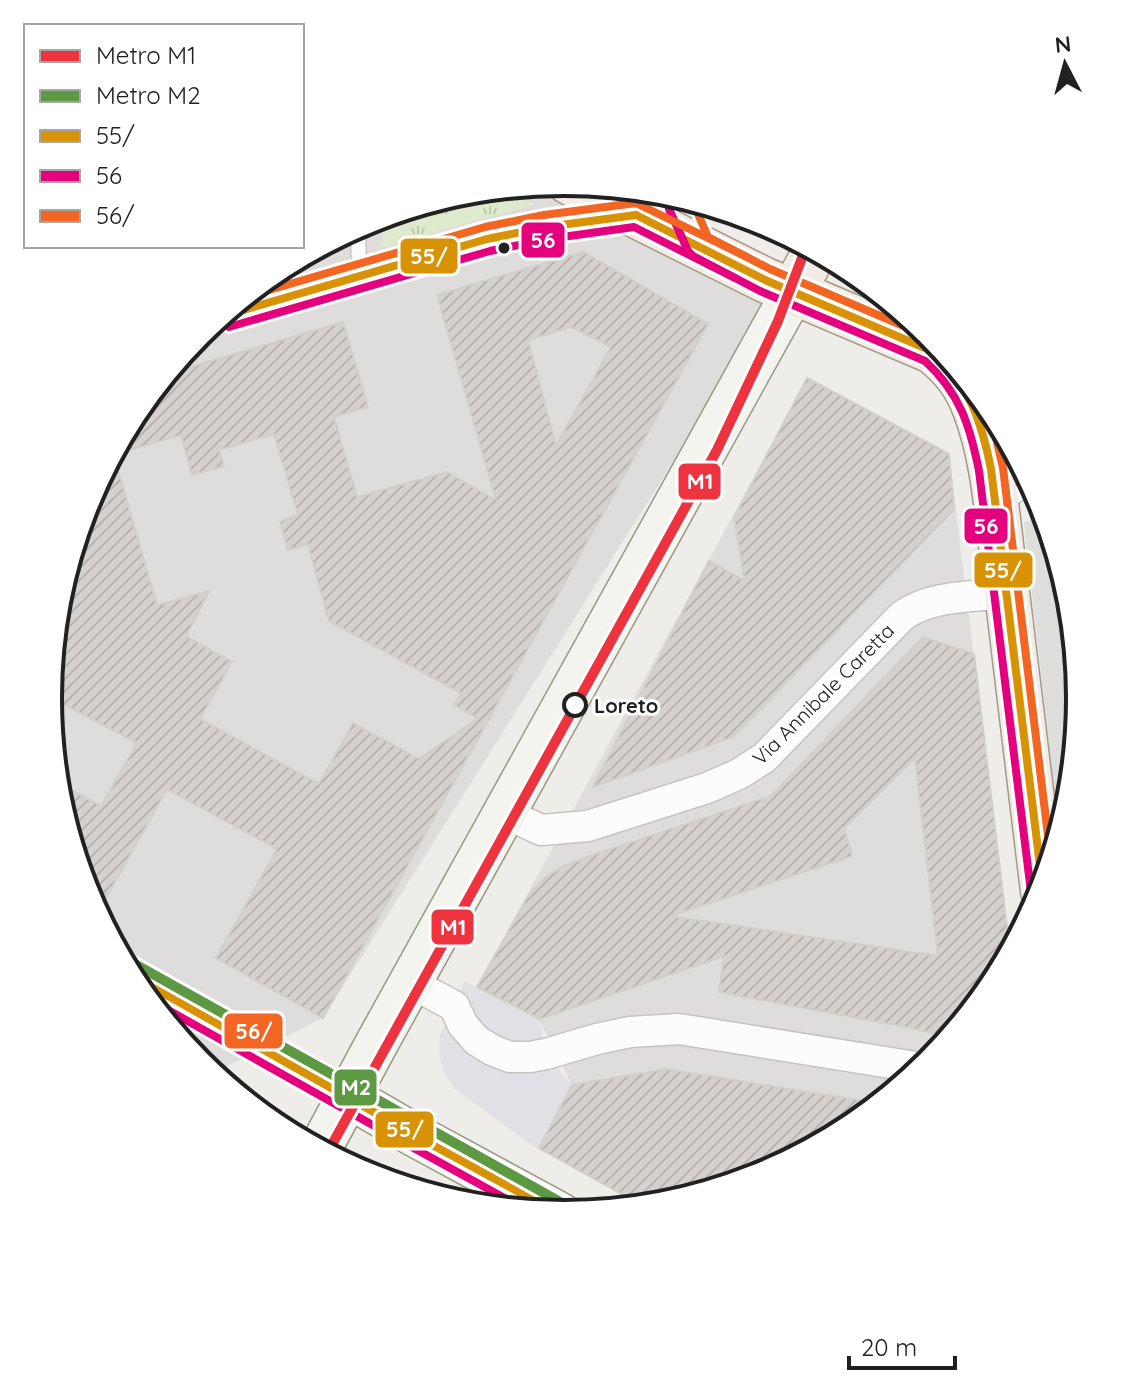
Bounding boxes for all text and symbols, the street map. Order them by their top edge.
legend [24,24,304,248]
north arrow [1025,24,1105,104]
text: N [1053,29,1072,59]
text: Metro M1 [96,40,196,70]
text: Metro M2 [96,80,200,110]
text: 55/ [96,120,135,150]
text: 56 [96,160,122,190]
text: 56/ [96,200,135,230]
line badge: 56 [520,221,566,259]
text: 56 [531,226,555,254]
line badge: 55/ [399,237,459,275]
unlabelled marker [496,240,512,256]
text: 55/ [410,242,448,270]
line badge: M1 [677,462,722,501]
text: M1 [687,467,713,495]
line badge: 56 [963,507,1009,545]
text: 56 [974,512,998,540]
line badge: 55/ [973,551,1034,589]
text: 55/ [984,556,1022,584]
street label: Via Annibale Caretta [747,618,899,770]
marker: Loreto [563,693,587,717]
place label: Loreto [594,693,658,718]
line badge: M1 [430,908,475,946]
text: M1 [440,913,466,941]
line badge: 56/ [223,1012,284,1050]
text: 56/ [235,1017,273,1045]
line badge: M2 [333,1068,378,1107]
text: M2 [341,1073,371,1101]
line badge: 55/ [374,1110,435,1149]
text: 55/ [386,1115,424,1143]
scale bar [849,1320,955,1370]
text: 20 m [861,1332,917,1362]

